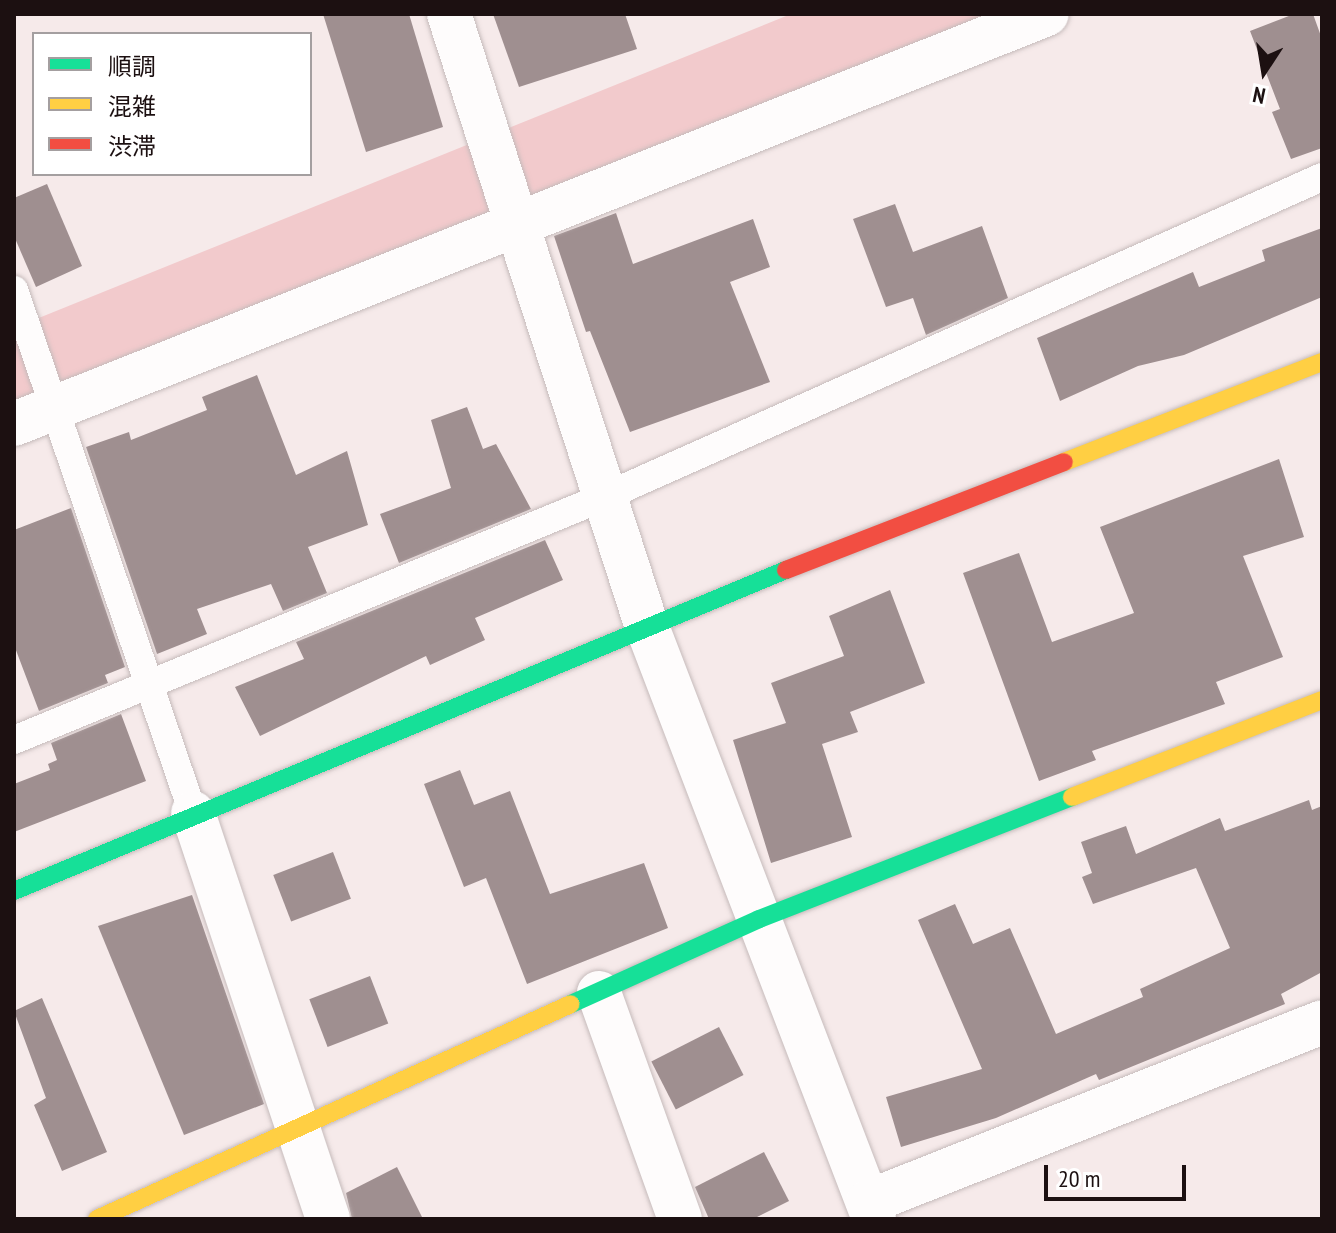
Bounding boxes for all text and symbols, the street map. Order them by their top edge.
legend [32,32,312,176]
north arrow [1224,32,1304,112]
text: 順調 [108,51,156,82]
text: N [1250,81,1268,110]
text: 混雑 [108,91,156,122]
text: 渋滞 [108,131,156,162]
scale bar [1048,1149,1190,1199]
text: 20 m [1058,1163,1100,1194]

